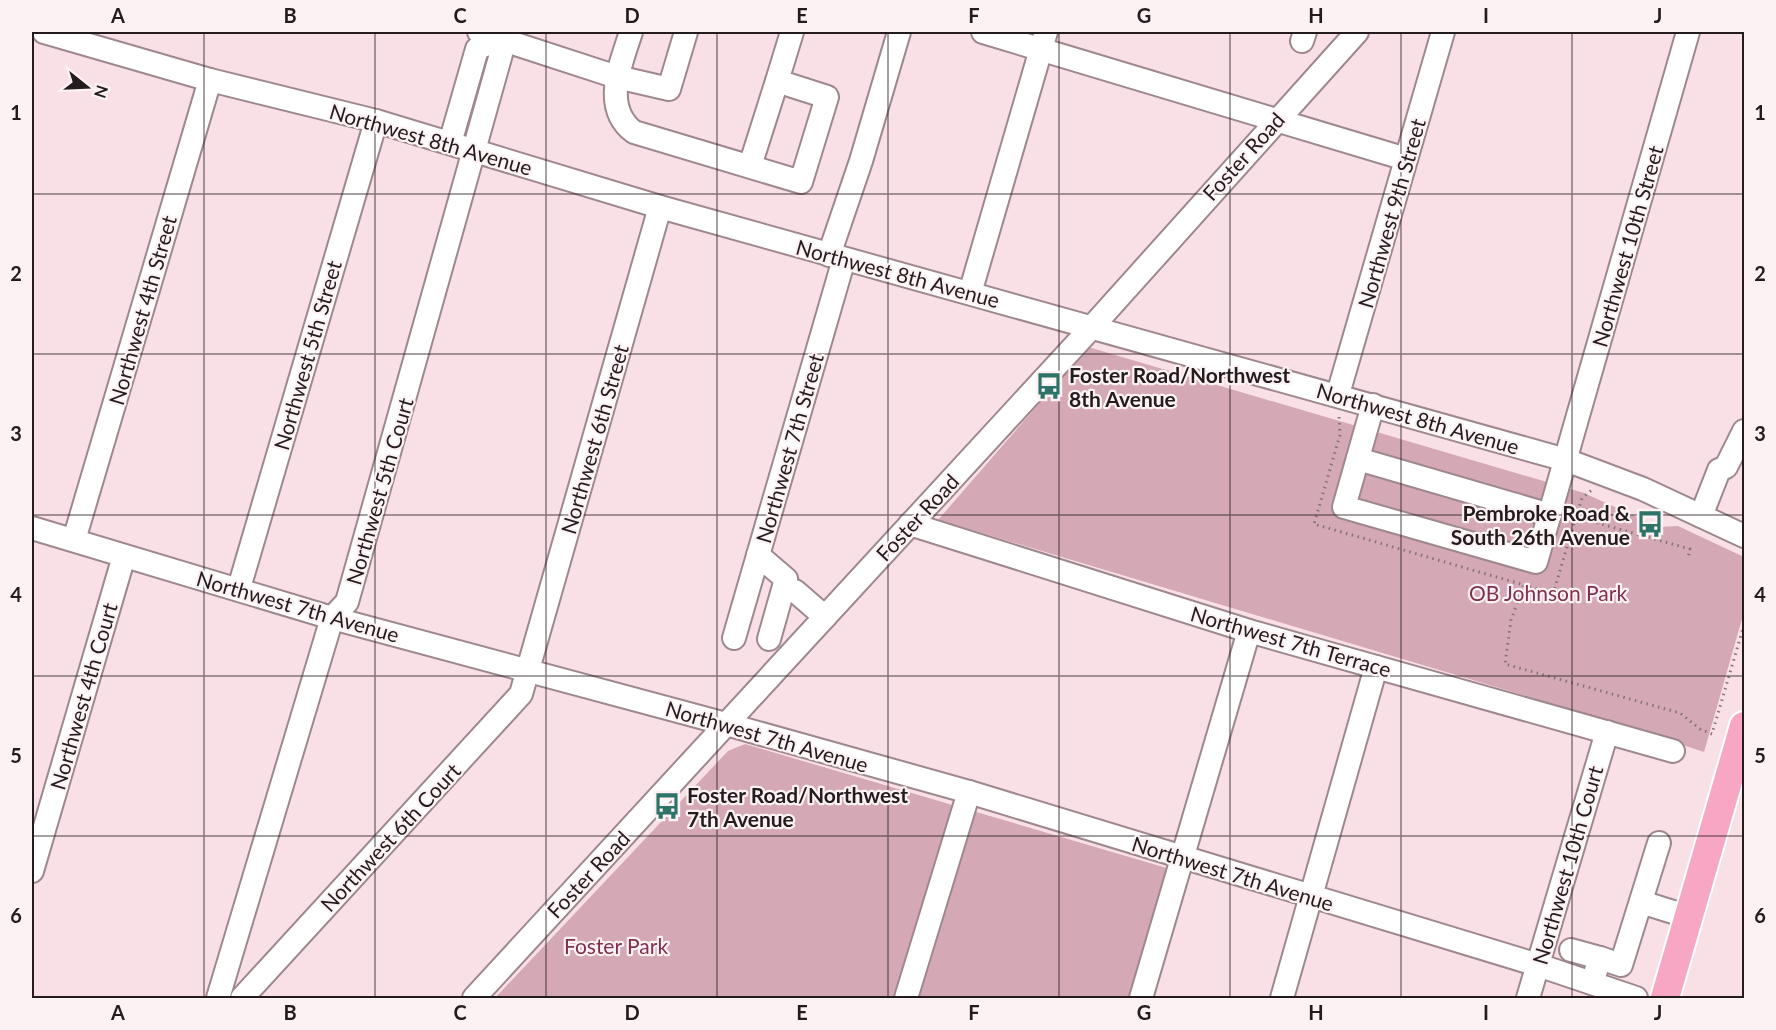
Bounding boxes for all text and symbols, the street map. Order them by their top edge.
text: A [110,3,125,27]
text: B [283,3,297,27]
text: C [453,3,467,27]
text: D [624,3,640,27]
text: E [796,3,808,27]
text: F [968,3,980,27]
text: G [1137,3,1151,27]
text: H [1308,3,1324,27]
text: I [1483,3,1489,27]
text: J [1654,3,1662,27]
north arrow [57,57,117,117]
text: N [91,83,113,101]
street label: Northwest 8th Avenue [327,98,535,180]
text: 1 [10,100,22,124]
text: 1 [1754,100,1766,124]
street label: Foster Road [1197,107,1289,205]
street label: Northwest 9th Street [1352,115,1430,311]
street label: Northwest 10th Street [1586,142,1668,349]
street label: Northwest 4th Street [103,212,181,408]
street label: Northwest 8th Avenue [794,234,1002,312]
street label: Northwest 5th Street [268,257,346,453]
text: 2 [10,261,22,285]
text: 2 [1754,261,1766,285]
street label: Northwest 6th Street [555,341,633,537]
street label: Northwest 7th Street [750,350,828,546]
place label: Foster Road/Northwest 8th Avenue [1069,362,1290,411]
bus stop icon: Foster Road/Northwest 8th Avenue [1034,371,1064,401]
street label: Northwest 8th Avenue [1314,377,1522,459]
street label: Northwest 5th Court [340,394,418,587]
text: 3 [10,421,22,445]
text: 3 [1754,421,1766,445]
street label: Foster Road [870,468,964,566]
place label: Pembroke Road & South 26th Avenue [1451,500,1631,549]
bus stop icon: Pembroke Road & South 26th Avenue [1635,509,1665,539]
street label: Northwest 7th Avenue [194,565,402,647]
park label: OB Johnson Park [1469,580,1627,605]
text: 4 [10,582,22,606]
text: 4 [1754,582,1766,606]
street label: Northwest 4th Court [44,599,122,792]
street label: Northwest 7th Terrace [1188,600,1394,682]
street label: Northwest 7th Avenue [663,695,871,777]
text: 5 [10,743,22,767]
text: 5 [1754,743,1766,767]
street label: Northwest 6th Court [315,757,465,916]
street label: Northwest 10th Court [1527,762,1607,967]
place label: Foster Road/Northwest 7th Avenue [687,782,908,831]
bus stop icon: Foster Road/Northwest 7th Avenue [652,791,682,821]
street label: Foster Road [541,825,635,923]
street label: Northwest 7th Avenue [1129,830,1337,916]
text: 6 [10,903,22,927]
text: 6 [1754,903,1766,927]
park label: Foster Park [564,933,668,958]
text: A [110,1000,125,1024]
text: B [283,1000,297,1024]
text: C [453,1000,467,1024]
text: D [624,1000,640,1024]
text: E [796,1000,808,1024]
text: F [968,1000,980,1024]
text: G [1137,1000,1151,1024]
text: H [1308,1000,1324,1024]
text: I [1483,1000,1489,1024]
text: J [1654,1000,1662,1024]

